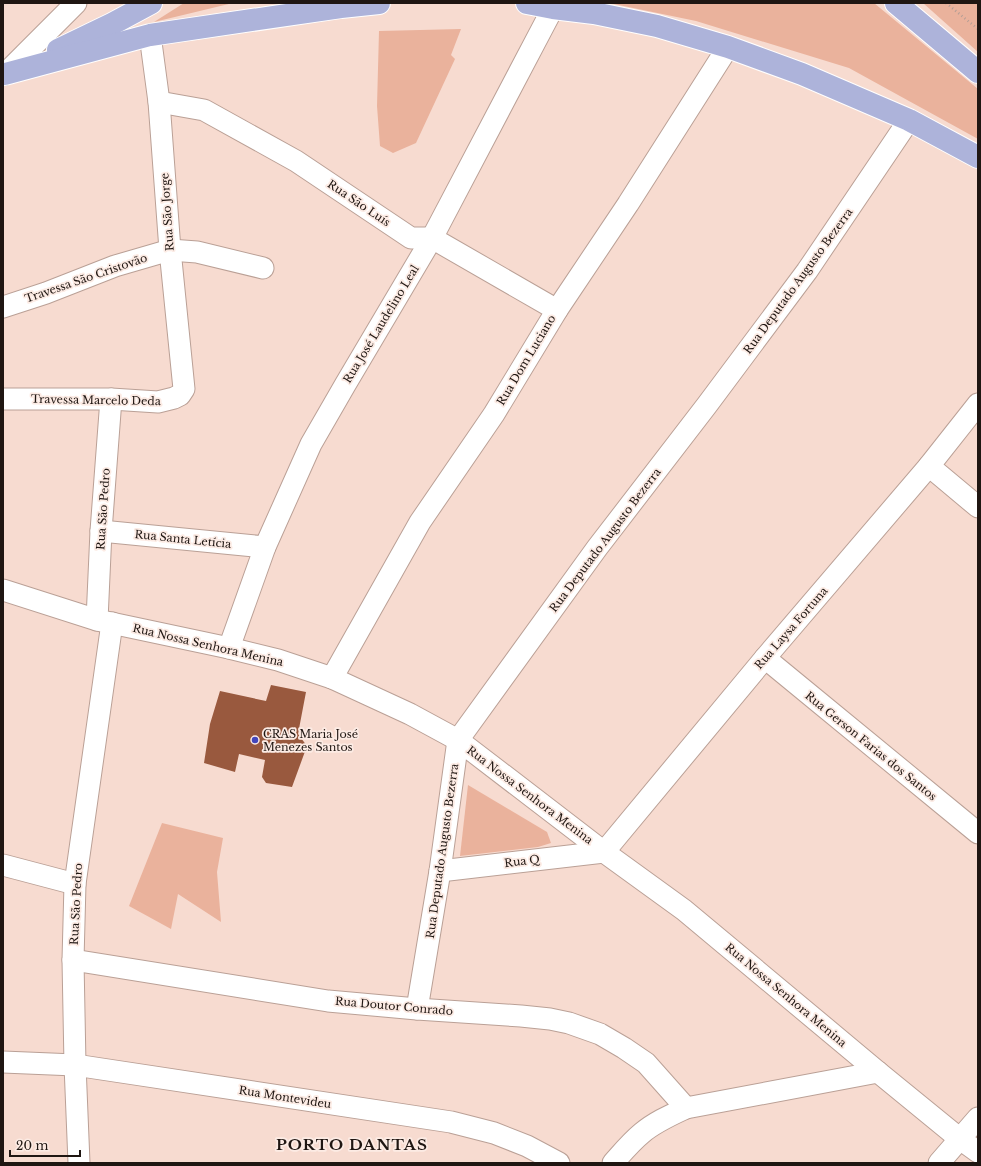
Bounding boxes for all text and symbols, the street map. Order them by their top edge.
street label: Rua São Jorge [157,173,177,251]
street label: Rua São Luís [325,177,393,229]
street label: Rua Deputado Augusto Bezerra [740,205,856,357]
street label: Travessa São Cristovão [23,250,149,306]
street label: Rua José Laudelino Leal [340,262,422,386]
street label: Rua Dom Luciano [493,312,559,408]
street label: Travessa Marcelo Deda [31,392,162,408]
street label: Rua Deputado Augusto Bezerra [546,465,664,615]
street label: Rua São Pedro [93,468,113,550]
street label: Rua Santa Letícia [134,527,233,551]
street label: Rua Laysa Fortuna [751,583,831,672]
street label: Rua Nossa Senhora Menina [131,621,286,669]
street label: Rua Gerson Farias dos Santos [802,689,940,803]
place label: CRAS Maria José Menezes Santos [263,727,358,754]
marker: CRAS Maria José Menezes Santos [250,735,260,745]
street label: Rua Nossa Senhora Menina [464,743,597,848]
street label: Rua Deputado Augusto Bezerra [423,762,461,939]
street label: Rua Q [503,852,541,870]
street label: Rua São Pedro [67,863,85,945]
street label: Rua Nossa Senhora Menina [722,940,850,1051]
street label: Rua Doutor Conrado [334,994,454,1018]
street label: Rua Montevideu [238,1083,333,1111]
scale bar [10,1132,80,1158]
district label: PORTO DANTAS [276,1135,428,1154]
text: 20 m [16,1138,48,1153]

